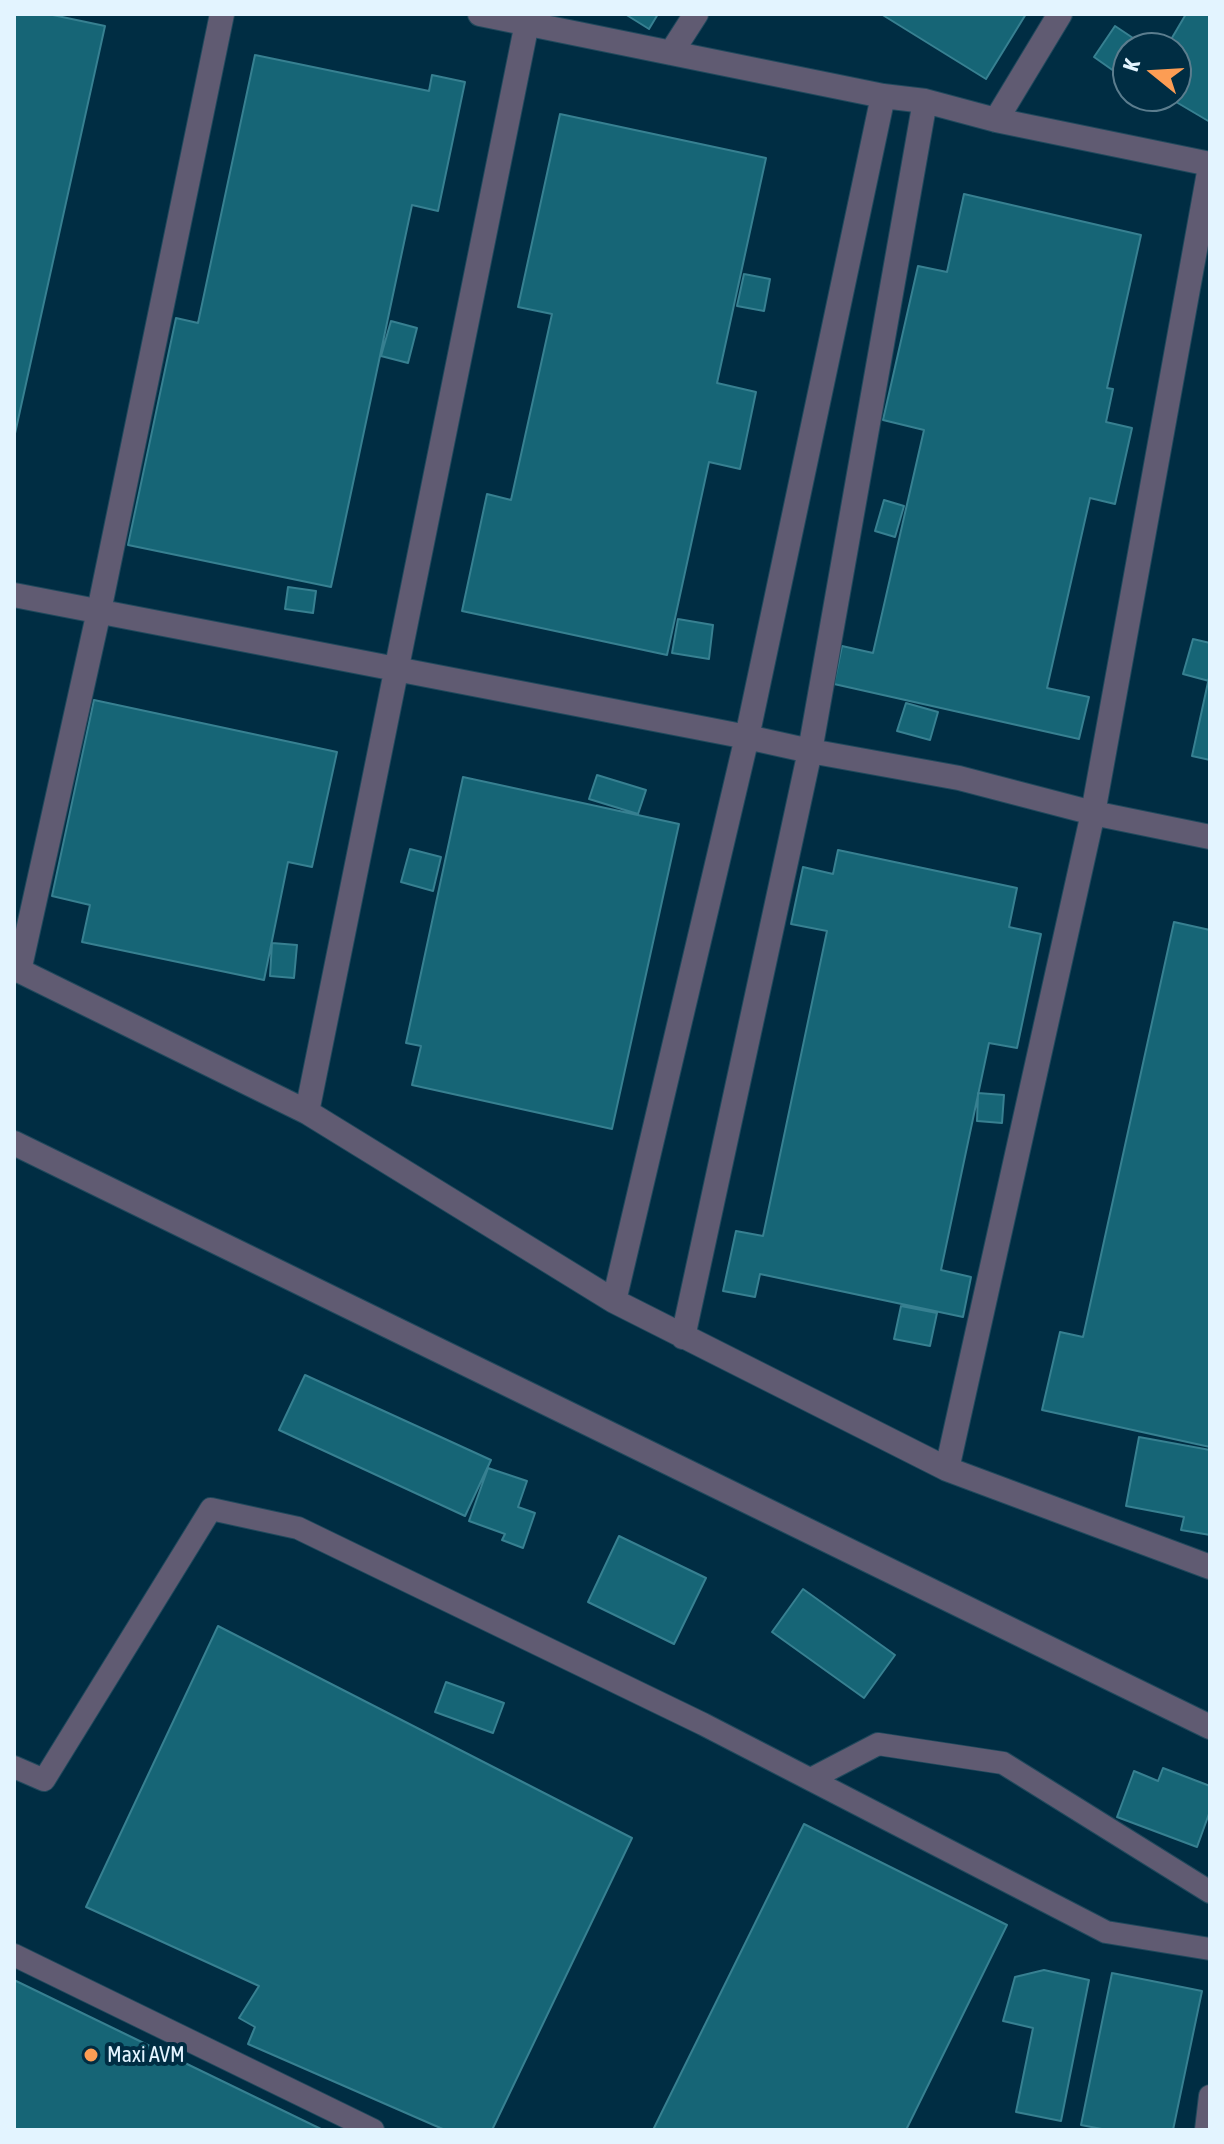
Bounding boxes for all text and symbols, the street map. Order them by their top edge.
north arrow [1112,32,1192,112]
text: K [1117,56,1145,74]
place label: Maxi AVM [107,2042,185,2068]
marker: Maxi AVM [82,2046,100,2064]

